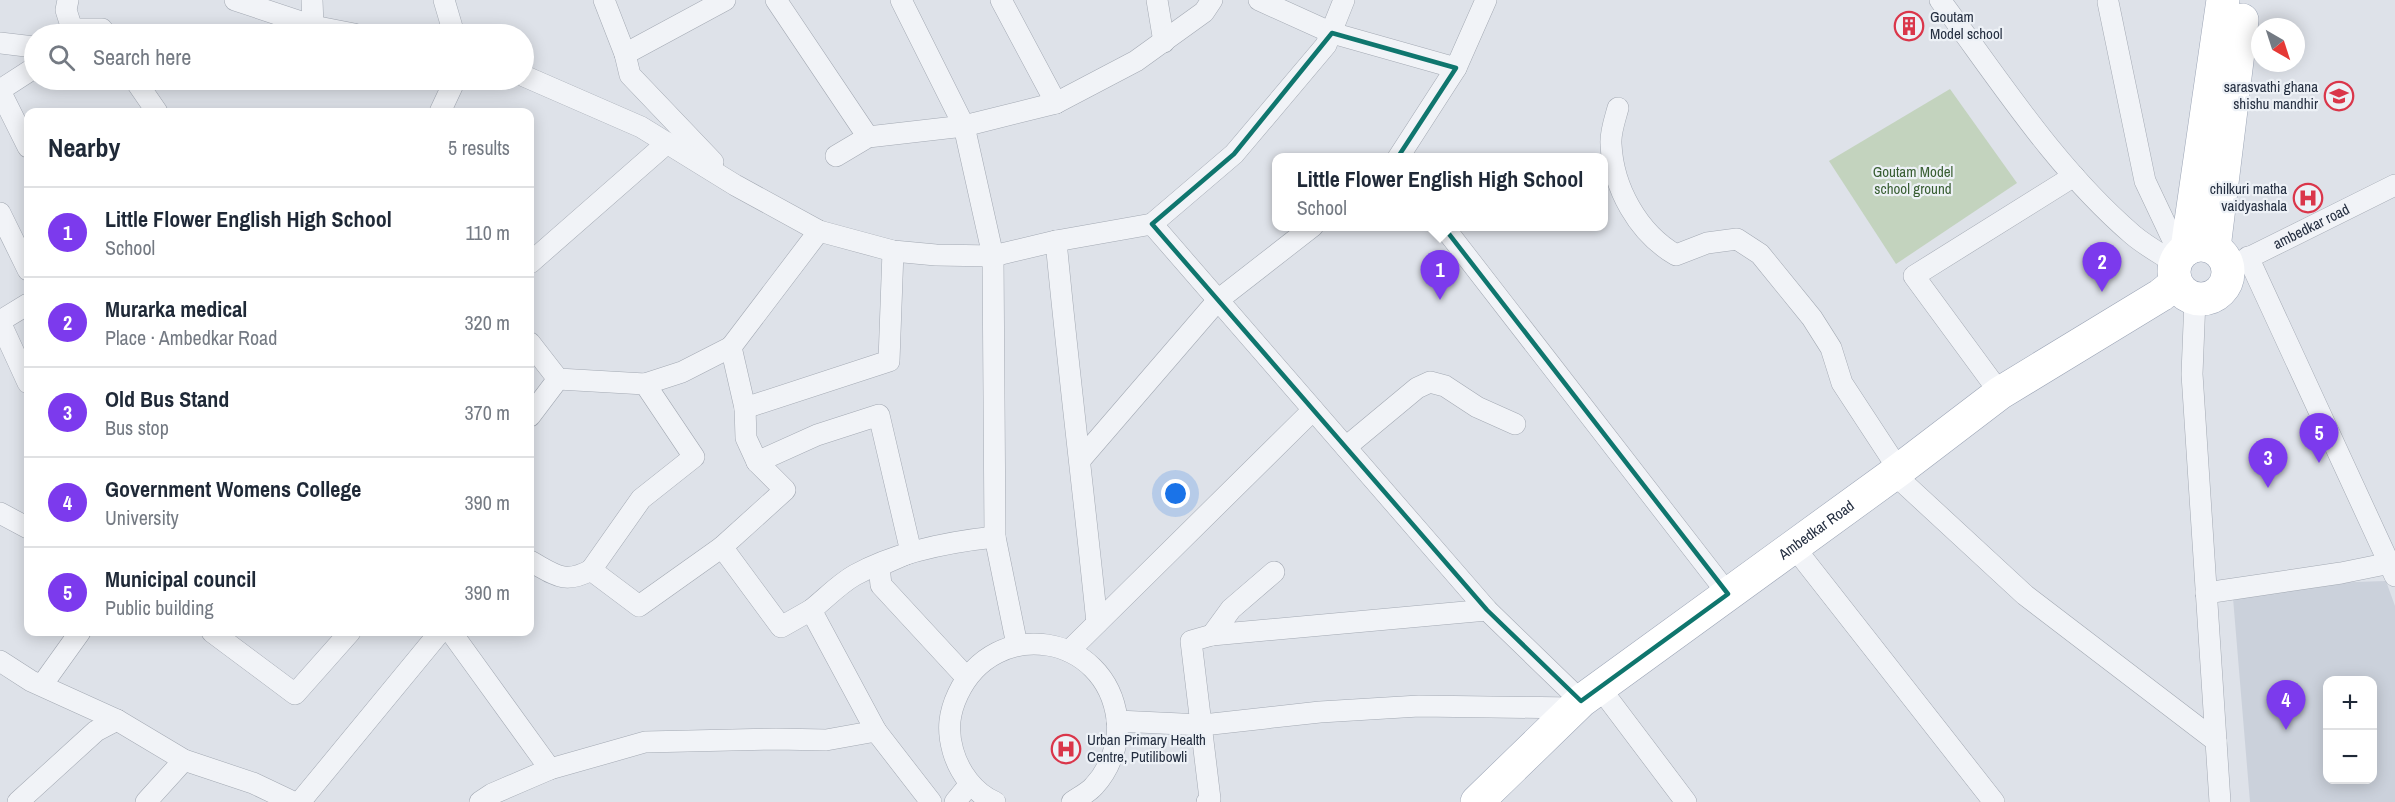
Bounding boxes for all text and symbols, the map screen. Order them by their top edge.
place label: Goutam Model school [1930,6,2002,44]
building icon: Goutam Model school [1893,10,1925,42]
north arrow [2251,18,2305,72]
search box [24,24,534,90]
icon: search [45,41,78,74]
text: Search here [93,42,191,72]
place label: sarasvathi ghana shishu mandhir [2224,76,2318,114]
school or university icon: sarasvathi ghana shishu mandhir [2323,80,2355,112]
text: Nearby [48,130,120,165]
text: 5 results [448,134,510,161]
popup [1272,153,1608,231]
park label: Goutam Model school ground [1873,161,1953,199]
text: Little Flower English High School [1297,164,1583,194]
place label: chilkuri matha vaidyashala [2210,178,2287,216]
hospital icon: chilkuri matha vaidyashala [2292,182,2324,214]
text: School [1297,194,1347,221]
street label: ambedkar road [2269,198,2353,254]
text: Little Flower English High School [105,204,392,234]
text: 1 [63,219,72,246]
text: 110 m [466,219,510,246]
text: School [105,234,155,261]
pin: 2 [2082,242,2122,292]
pin: 1 [1420,250,1460,300]
text: Murarka medical [105,294,247,324]
text: 2 [63,309,72,336]
text: 320 m [464,309,510,336]
text: Place · Ambedkar Road [105,324,277,351]
text: Old Bus Stand [105,384,229,414]
text: 3 [63,399,72,426]
text: 370 m [464,399,510,426]
text: Bus stop [105,414,169,441]
pin: 5 [2300,414,2338,463]
pin: 3 [2248,438,2288,488]
text: Government Womens College [105,474,361,504]
your location [1161,479,1190,508]
text: 4 [63,489,72,516]
text: 390 m [464,489,510,516]
street label: Ambedkar Road [1773,495,1858,565]
text: University [105,504,179,531]
text: Municipal council [105,564,256,594]
text: 5 [63,579,72,606]
text: 390 m [464,579,510,606]
text: Public building [105,594,214,621]
map controls [2323,676,2377,784]
button: + [2323,676,2377,730]
pin: 4 [2266,680,2306,730]
place label: Urban Primary Health Centre, Putilibowli [1087,729,1206,767]
button: − [2323,730,2377,784]
hospital icon: Urban Primary Health Centre, Putilibowli [1050,733,1082,765]

